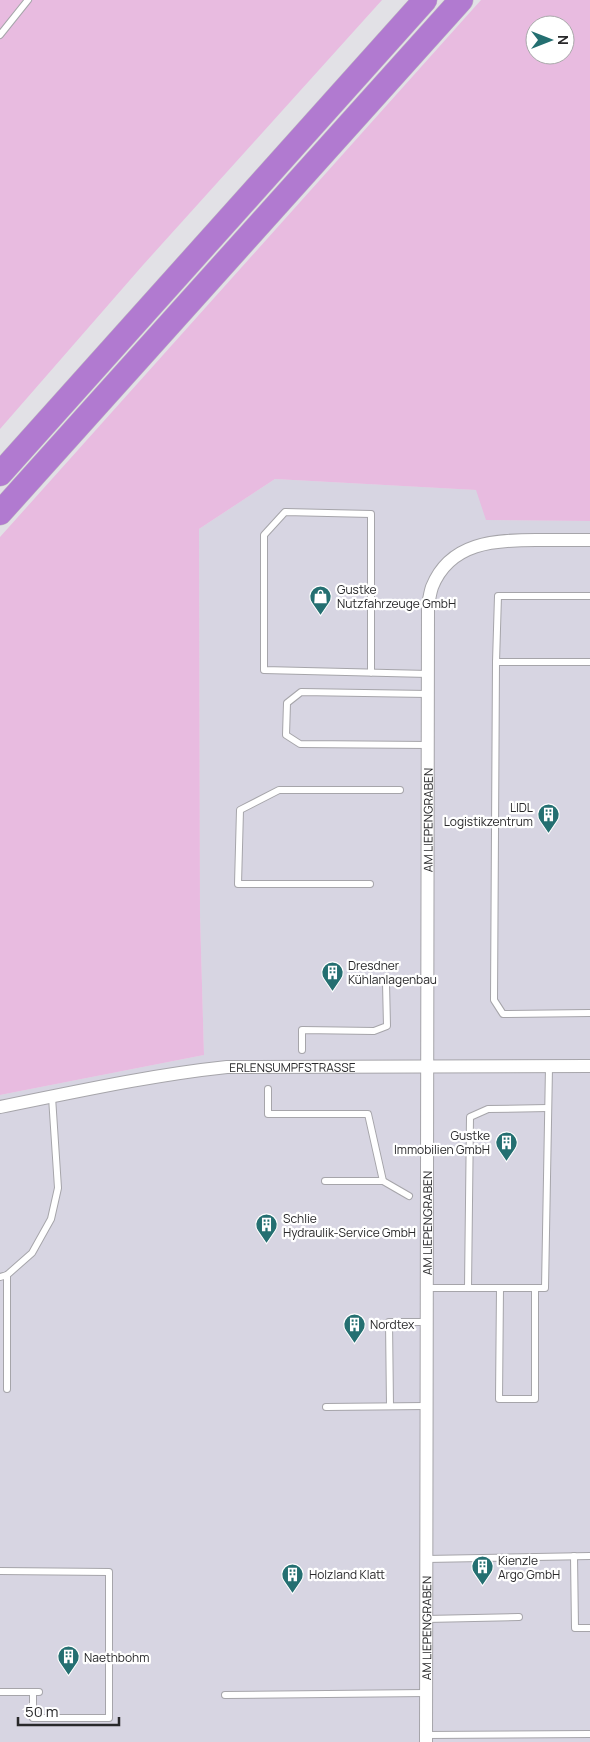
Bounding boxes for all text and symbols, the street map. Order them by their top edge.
north arrow [525,15,575,65]
text: N [554,35,573,45]
place label: Gustke Nutzfahrzeuge GmbH [337,581,456,612]
shop icon: Gustke Nutzfahrzeuge GmbH [309,584,333,615]
street label: AM LIEPENGRABEN [419,768,436,872]
place label: LIDL Logistikzentrum [444,799,533,830]
building icon: LIDL Logistikzentrum [537,802,561,833]
place label: Dresdner Kühlanlagenbau [348,957,437,988]
building icon: Dresdner Kühlanlagenbau [320,960,344,991]
street label: ERLENSUMPFSTRASSE [229,1058,356,1075]
place label: Gustke Immobilien GmbH [394,1127,490,1158]
building icon: Gustke Immobilien GmbH [494,1130,518,1161]
street label: AM LIEPENGRABEN [418,1171,436,1275]
place label: Schlie Hydraulik-Service GmbH [283,1210,416,1241]
building icon: Schlie Hydraulik-Service GmbH [255,1213,279,1244]
building icon: Nordtex [342,1312,366,1343]
place label: Nordtex [370,1316,415,1333]
place label: Kienzle Argo GmbH [498,1552,560,1583]
building icon: Kienzle Argo GmbH [470,1555,494,1586]
building icon: Holzland Klatt [281,1562,305,1593]
place label: Holzland Klatt [309,1566,385,1583]
street label: AM LIEPENGRABEN [418,1576,435,1680]
building icon: Naethbohm [56,1645,80,1676]
place label: Naethbohm [84,1649,149,1666]
scale bar [18,1694,119,1726]
text: 50 m [25,1701,59,1722]

